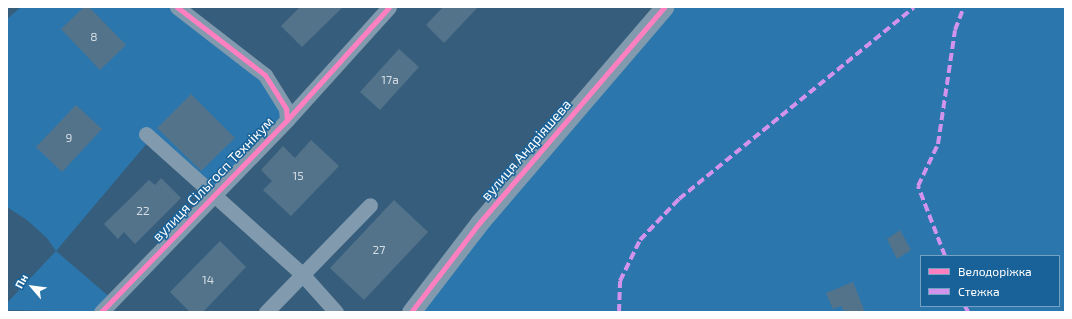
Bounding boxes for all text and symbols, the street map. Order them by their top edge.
house number: 8 [90,30,98,44]
house number: 17а [381,73,399,87]
street label: вулиця Андріяшева [478,96,574,204]
street label: вулиця Сільгосп Технікум [149,113,277,245]
house number: 9 [66,131,72,145]
house number: 15 [292,169,304,183]
house number: 22 [136,204,150,218]
house number: 27 [373,243,385,257]
legend [920,255,1060,307]
text: Велодоріжка [958,264,1032,278]
north arrow [12,267,52,307]
text: Пн [12,272,30,291]
house number: 14 [202,273,214,287]
text: Стежка [958,284,1000,298]

